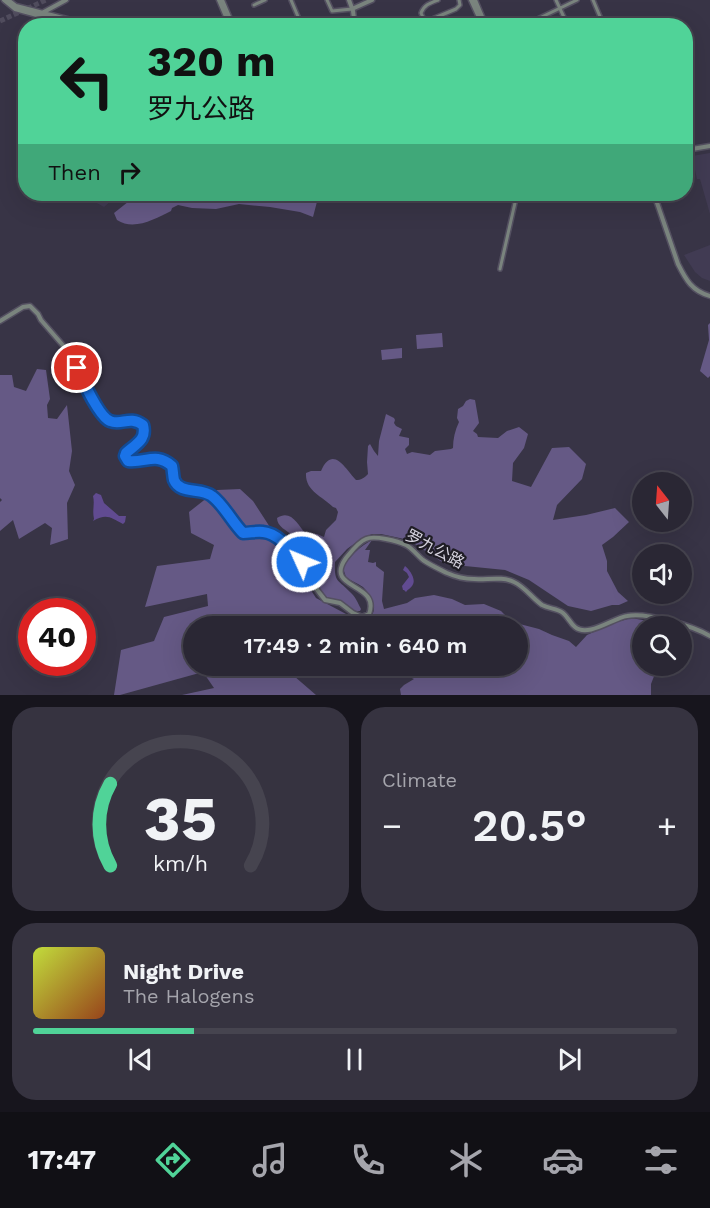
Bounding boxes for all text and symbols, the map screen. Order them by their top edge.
text: 320 m [147,37,276,86]
icon: left [48,42,126,120]
text: 罗九公路 [147,93,255,125]
icon: right [113,156,146,189]
text: Then [48,160,101,185]
pin [51,342,102,393]
icon: arrive [60,351,93,384]
north arrow [632,472,692,532]
map controls [632,472,692,676]
street label: 罗九公路 [402,526,468,572]
position arrow [270,530,334,594]
button: sound [632,544,692,604]
speed limit sign: 40 [18,598,96,676]
button: search [632,616,692,676]
text: 17:49 · 2 min · 640 m [244,633,467,658]
text: Climate [382,768,457,792]
text: 35 [144,782,217,855]
text: 20.5° [472,799,587,852]
text: − [382,806,402,845]
text: + [657,806,677,845]
text: km/h [153,851,208,876]
text: Night Drive [123,959,244,984]
text: The Halogens [123,984,255,1008]
icon: previous [124,1043,157,1076]
icon: pause [338,1043,371,1076]
icon: next [553,1043,586,1076]
icon: directions [152,1139,194,1181]
icon: music [249,1139,291,1181]
icon: phone [347,1139,389,1181]
icon: climate [445,1139,487,1181]
icon: car [542,1139,584,1181]
icon: filters [640,1139,682,1181]
text: 17:47 [28,1144,96,1176]

